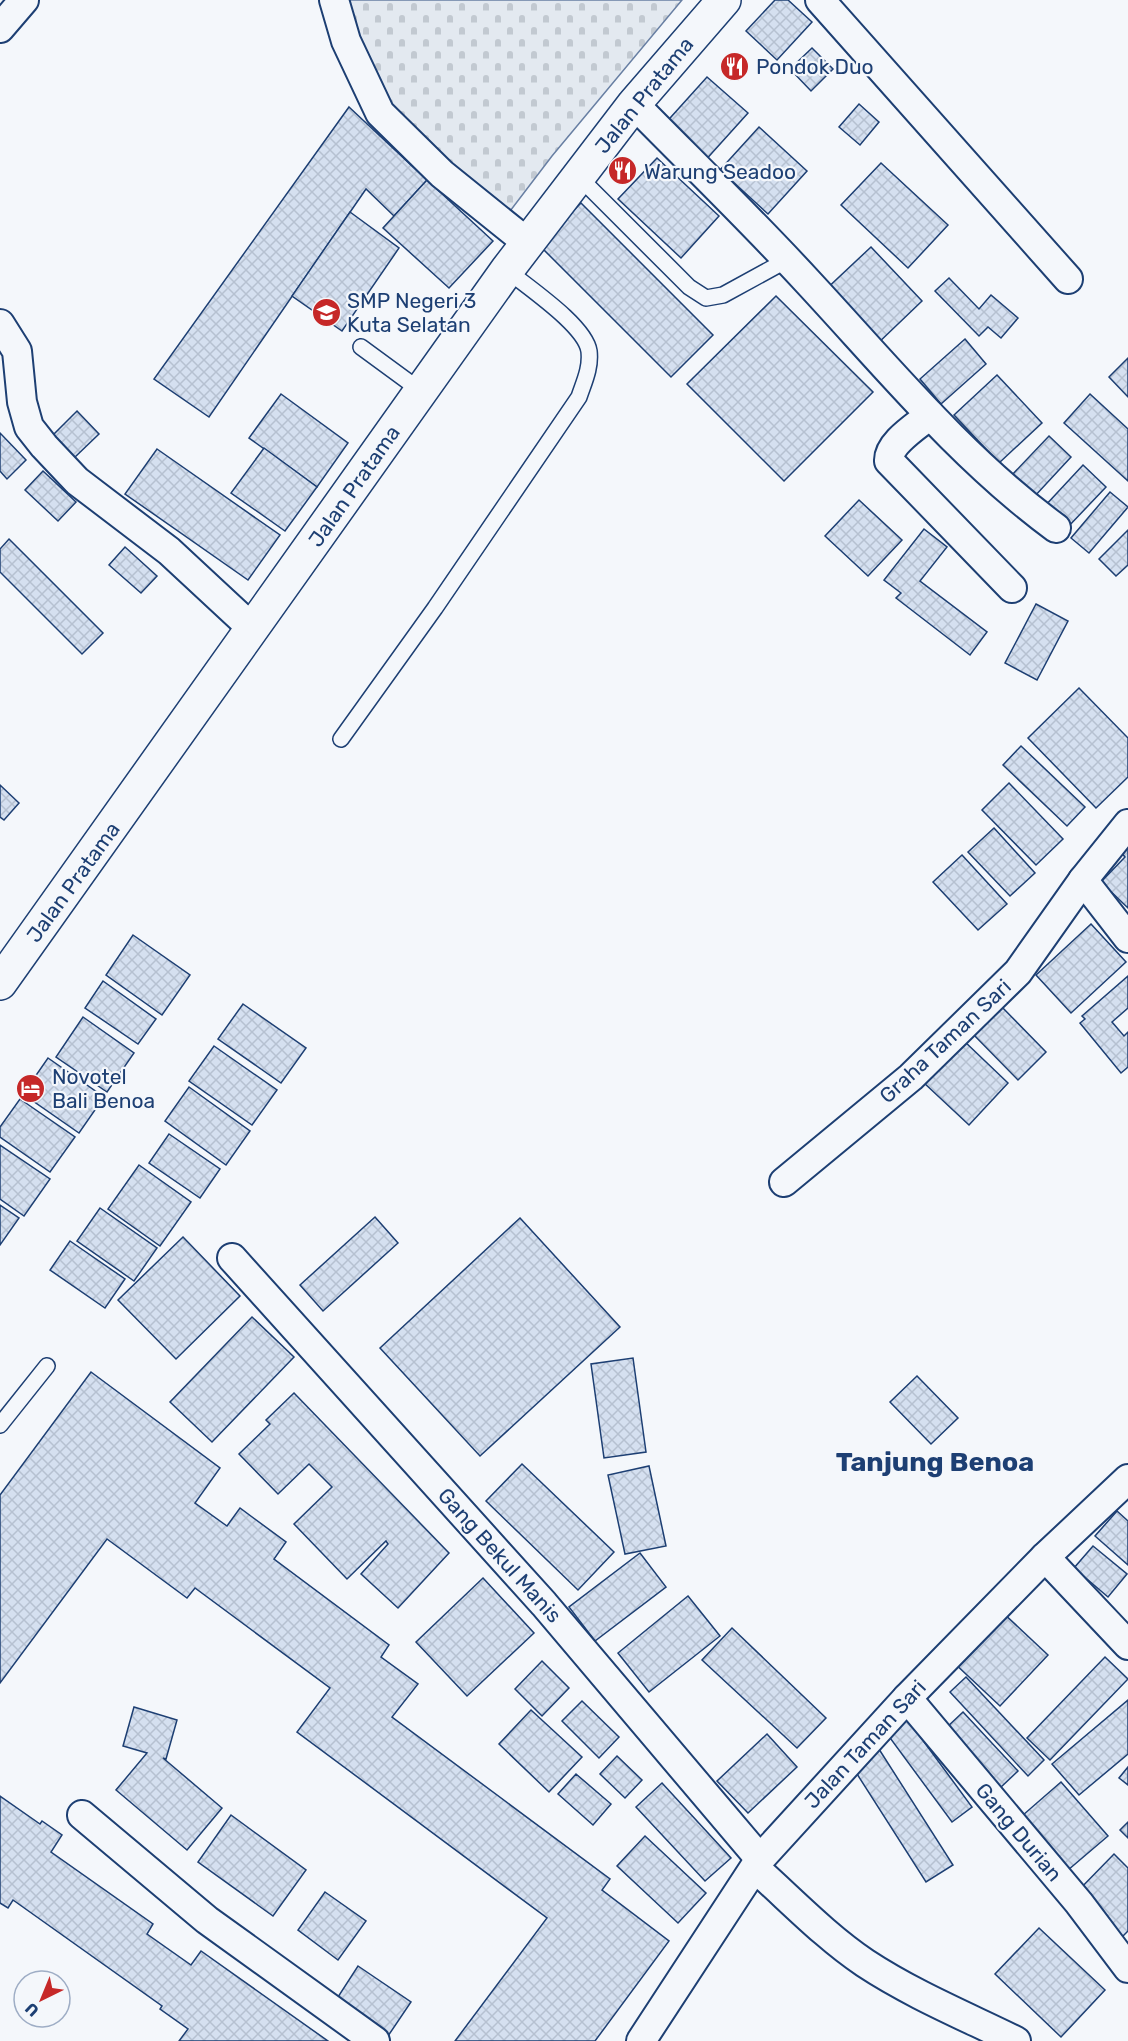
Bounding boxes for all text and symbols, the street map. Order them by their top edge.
street label: Jalan Pratama [590,32,698,158]
restaurant icon: Pondok Duo [719,50,751,82]
place label: Pondok Duo [756,54,874,79]
restaurant icon: Warung Seadoo [607,155,639,187]
place label: Warung Seadoo [644,159,796,184]
place label: SMP Negeri 3 Kuta Selatan [347,288,476,337]
school or university icon: SMP Negeri 3 Kuta Selatan [310,296,342,328]
street label: Jalan Pratama [303,421,405,551]
street label: Jalan Pratama [21,817,125,947]
street label: Graha Taman Sari [874,974,1016,1108]
place label: Novotel Bali Benoa [52,1064,155,1113]
hotel icon: Novotel Bali Benoa [15,1072,47,1104]
district label: Tanjung Benoa [836,1446,1034,1478]
street label: Gang Bekul Manis [433,1483,567,1627]
street label: Jalan Taman Sari [799,1675,931,1813]
street label: Gang Durian [971,1778,1067,1886]
north arrow [12,1969,72,2029]
text: U [21,1999,43,2021]

